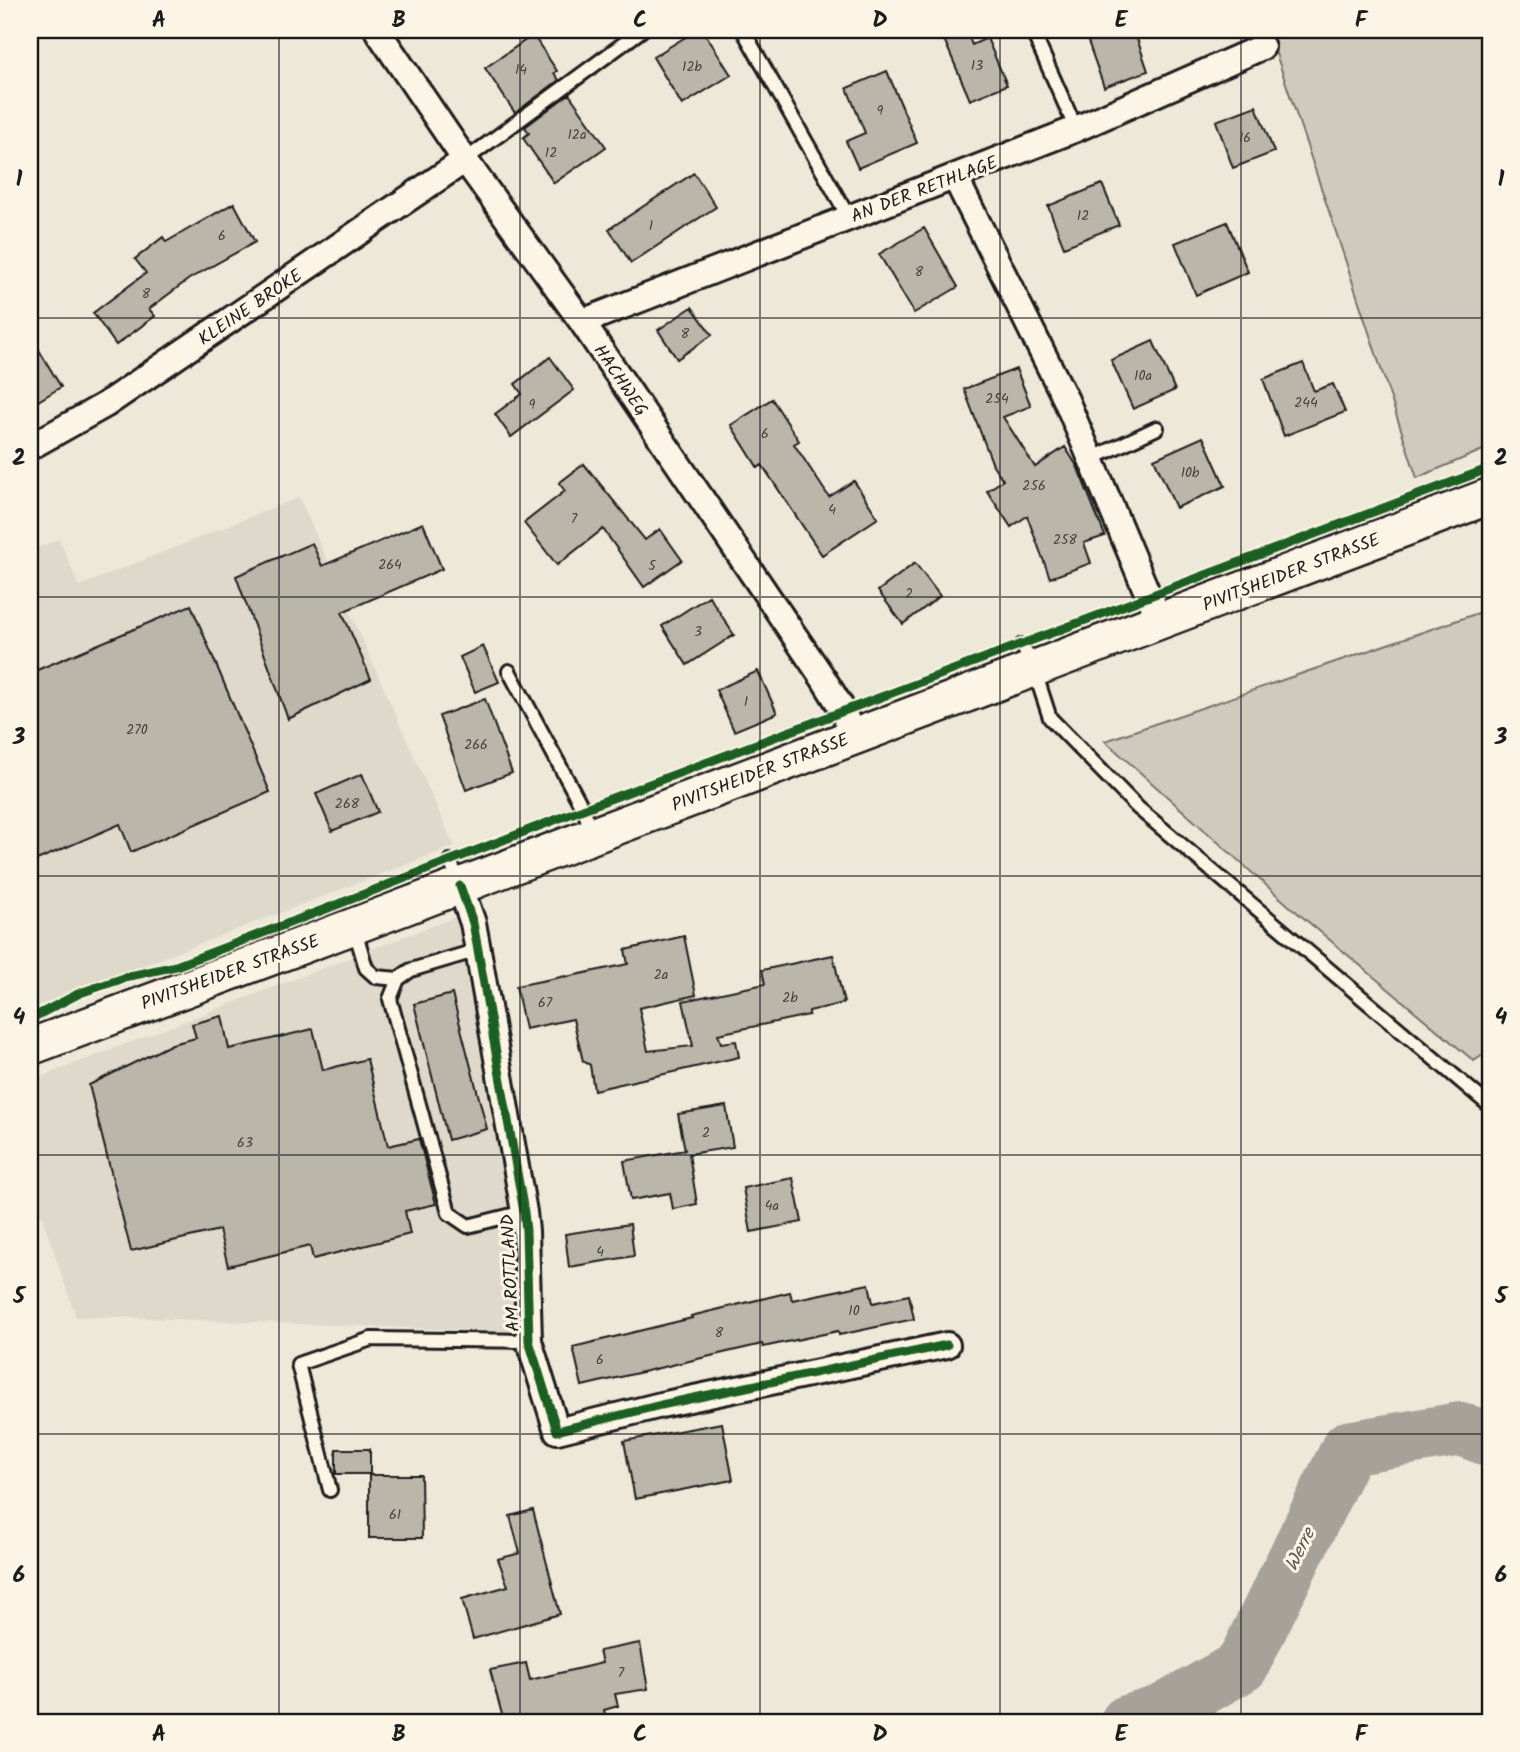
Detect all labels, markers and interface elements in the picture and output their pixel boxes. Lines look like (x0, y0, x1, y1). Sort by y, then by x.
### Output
text: A (152, 3, 166, 39)
text: B (392, 3, 406, 39)
text: C (633, 3, 647, 39)
text: D (872, 3, 888, 39)
text: E (1115, 3, 1129, 39)
text: F (1355, 3, 1369, 39)
house number: 13 (971, 55, 983, 77)
house number: 12b (682, 56, 703, 78)
house number: 14 (515, 59, 527, 81)
house number: 9 (877, 100, 884, 122)
house number: 12a (567, 124, 587, 146)
house number: 16 (1239, 127, 1251, 149)
house number: 12 (545, 142, 557, 164)
street label: AN DER RETHLAGE (847, 149, 1003, 232)
text: 1 (16, 162, 23, 198)
text: 1 (1498, 162, 1505, 198)
house number: 12 (1077, 205, 1089, 227)
house number: 1 (649, 215, 653, 237)
house number: 6 (218, 225, 226, 247)
house number: 8 (915, 261, 924, 283)
street label: KLEINE BROKE (193, 262, 309, 354)
house number: 8 (142, 283, 151, 305)
house number: 8 (681, 323, 690, 345)
street label: HACHWEG (585, 339, 655, 423)
house number: 10a (1134, 365, 1152, 387)
house number: 254 (985, 388, 1009, 410)
house number: 244 (1294, 392, 1318, 414)
house number: 9 (529, 394, 536, 416)
house number: 6 (761, 423, 769, 445)
text: 2 (12, 441, 26, 477)
text: 2 (1494, 441, 1508, 477)
house number: 10b (1181, 462, 1200, 484)
house number: 256 (1022, 475, 1046, 497)
house number: 4 (828, 499, 836, 521)
house number: 7 (571, 508, 578, 530)
street label: PIVITSHEIDER STRASSE (1199, 526, 1385, 621)
house number: 258 (1053, 529, 1078, 551)
house number: 264 (378, 554, 402, 576)
house number: 5 (648, 555, 657, 577)
house number: 2 (905, 583, 913, 605)
house number: 3 (694, 621, 702, 643)
house number: 1 (744, 691, 748, 713)
house number: 270 (126, 719, 148, 741)
text: 3 (12, 720, 26, 756)
text: 3 (1494, 720, 1508, 756)
street label: PIVITSHEIDER STRASSE (668, 726, 854, 821)
house number: 266 (464, 734, 488, 756)
house number: 268 (335, 793, 360, 815)
street label: PIVITSHEIDER STRASSE (137, 927, 324, 1019)
house number: 2a (654, 964, 668, 986)
house number: 2b (782, 987, 798, 1009)
house number: 67 (538, 992, 553, 1014)
text: 4 (13, 1000, 26, 1036)
text: 4 (1495, 1000, 1508, 1036)
house number: 2 (702, 1122, 710, 1144)
house number: 63 (237, 1132, 253, 1154)
house number: 4a (765, 1195, 779, 1217)
street label: AM ROTTLAND (494, 1213, 529, 1332)
house number: 4 (596, 1241, 604, 1263)
text: 5 (12, 1279, 27, 1315)
text: 5 (1494, 1279, 1509, 1315)
house number: 10 (848, 1300, 860, 1322)
house number: 8 (715, 1322, 724, 1344)
house number: 6 (596, 1349, 604, 1371)
house number: 61 (389, 1504, 401, 1526)
water label: Werre (1278, 1521, 1325, 1576)
text: 6 (13, 1558, 25, 1594)
text: 6 (1495, 1558, 1507, 1594)
house number: 7 (618, 1662, 625, 1684)
text: A (152, 1717, 166, 1752)
text: B (392, 1717, 406, 1752)
text: C (633, 1717, 647, 1752)
text: D (872, 1717, 888, 1752)
text: E (1115, 1717, 1129, 1752)
text: F (1355, 1717, 1369, 1752)

